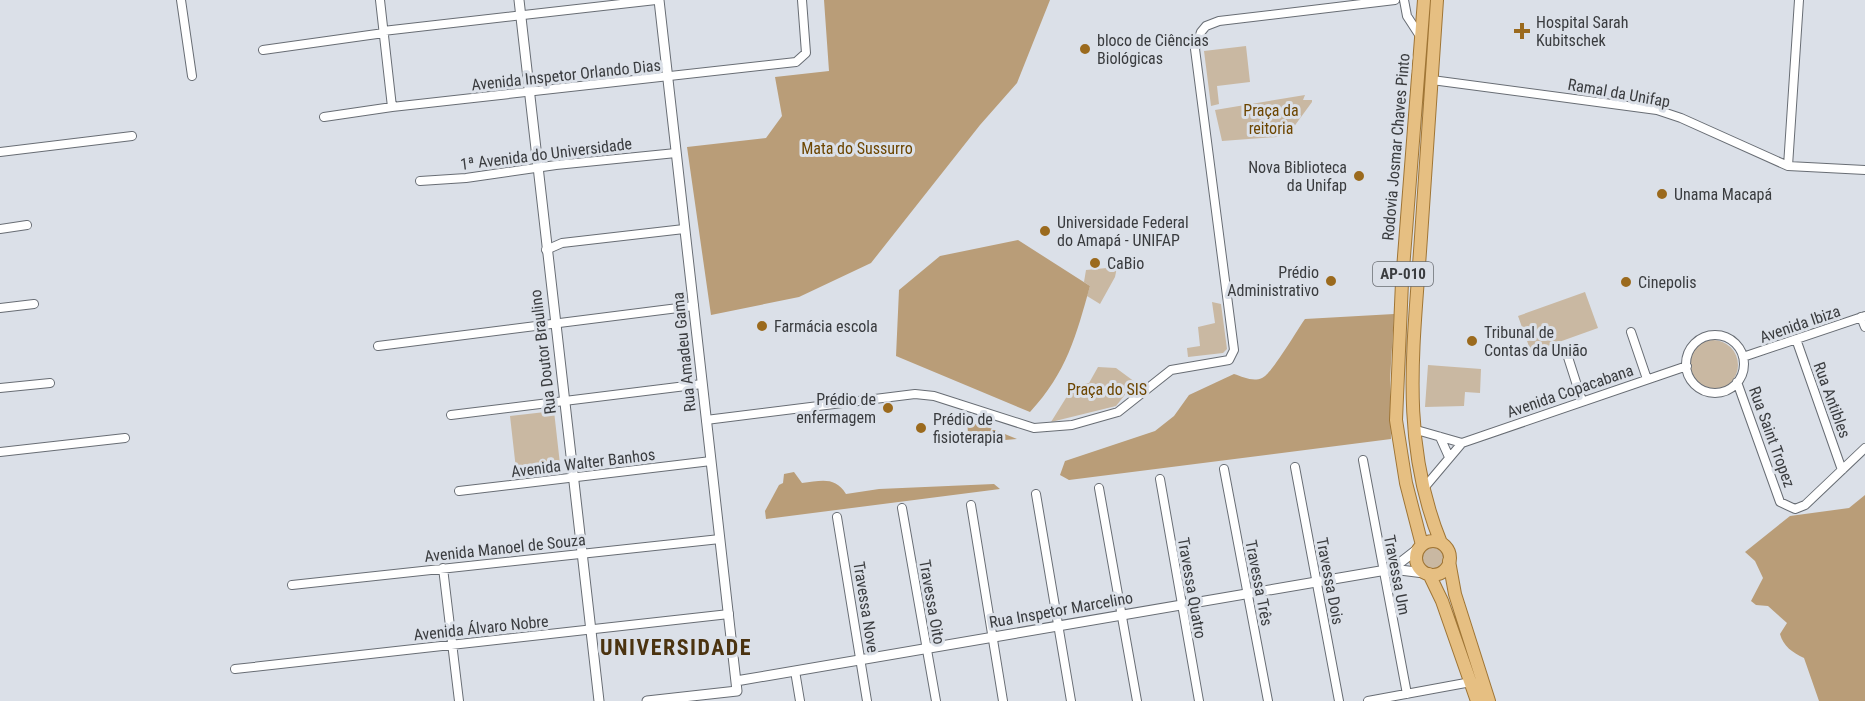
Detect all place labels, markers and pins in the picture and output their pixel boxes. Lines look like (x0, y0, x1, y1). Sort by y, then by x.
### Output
place label: Hospital Sarah Kubitschek (1536, 13, 1628, 50)
marker: Hospital Sarah Kubitschek (1513, 22, 1531, 40)
place label: bloco de Ciências Biológicas (1097, 31, 1209, 68)
marker: bloco de Ciências Biológicas (1078, 42, 1092, 56)
place label: Nova Biblioteca da Unifap (1248, 158, 1347, 195)
marker: Nova Biblioteca da Unifap (1352, 169, 1366, 183)
place label: Unama Macapá (1674, 185, 1772, 204)
marker: Unama Macapá (1655, 187, 1669, 201)
place label: Universidade Federal do Amapá - UNIFAP (1057, 213, 1189, 250)
marker: Universidade Federal do Amapá - UNIFAP (1038, 224, 1052, 238)
place label: CaBio (1107, 254, 1144, 273)
marker: CaBio (1088, 256, 1102, 270)
place label: Prédio Administrativo (1227, 263, 1319, 300)
place label: Cinepolis (1638, 273, 1697, 292)
marker: Prédio Administrativo (1324, 274, 1338, 288)
marker: Cinepolis (1619, 275, 1633, 289)
place label: Farmácia escola (774, 317, 878, 336)
marker: Farmácia escola (755, 319, 769, 333)
place label: Tribunal de Contas da União (1484, 323, 1588, 360)
marker: Tribunal de Contas da União (1465, 334, 1479, 348)
place label: Prédio de enfermagem (796, 390, 876, 427)
marker: Prédio de enfermagem (881, 401, 895, 415)
place label: Prédio de fisioterapia (933, 410, 1004, 447)
marker: Prédio de fisioterapia (914, 421, 928, 435)

